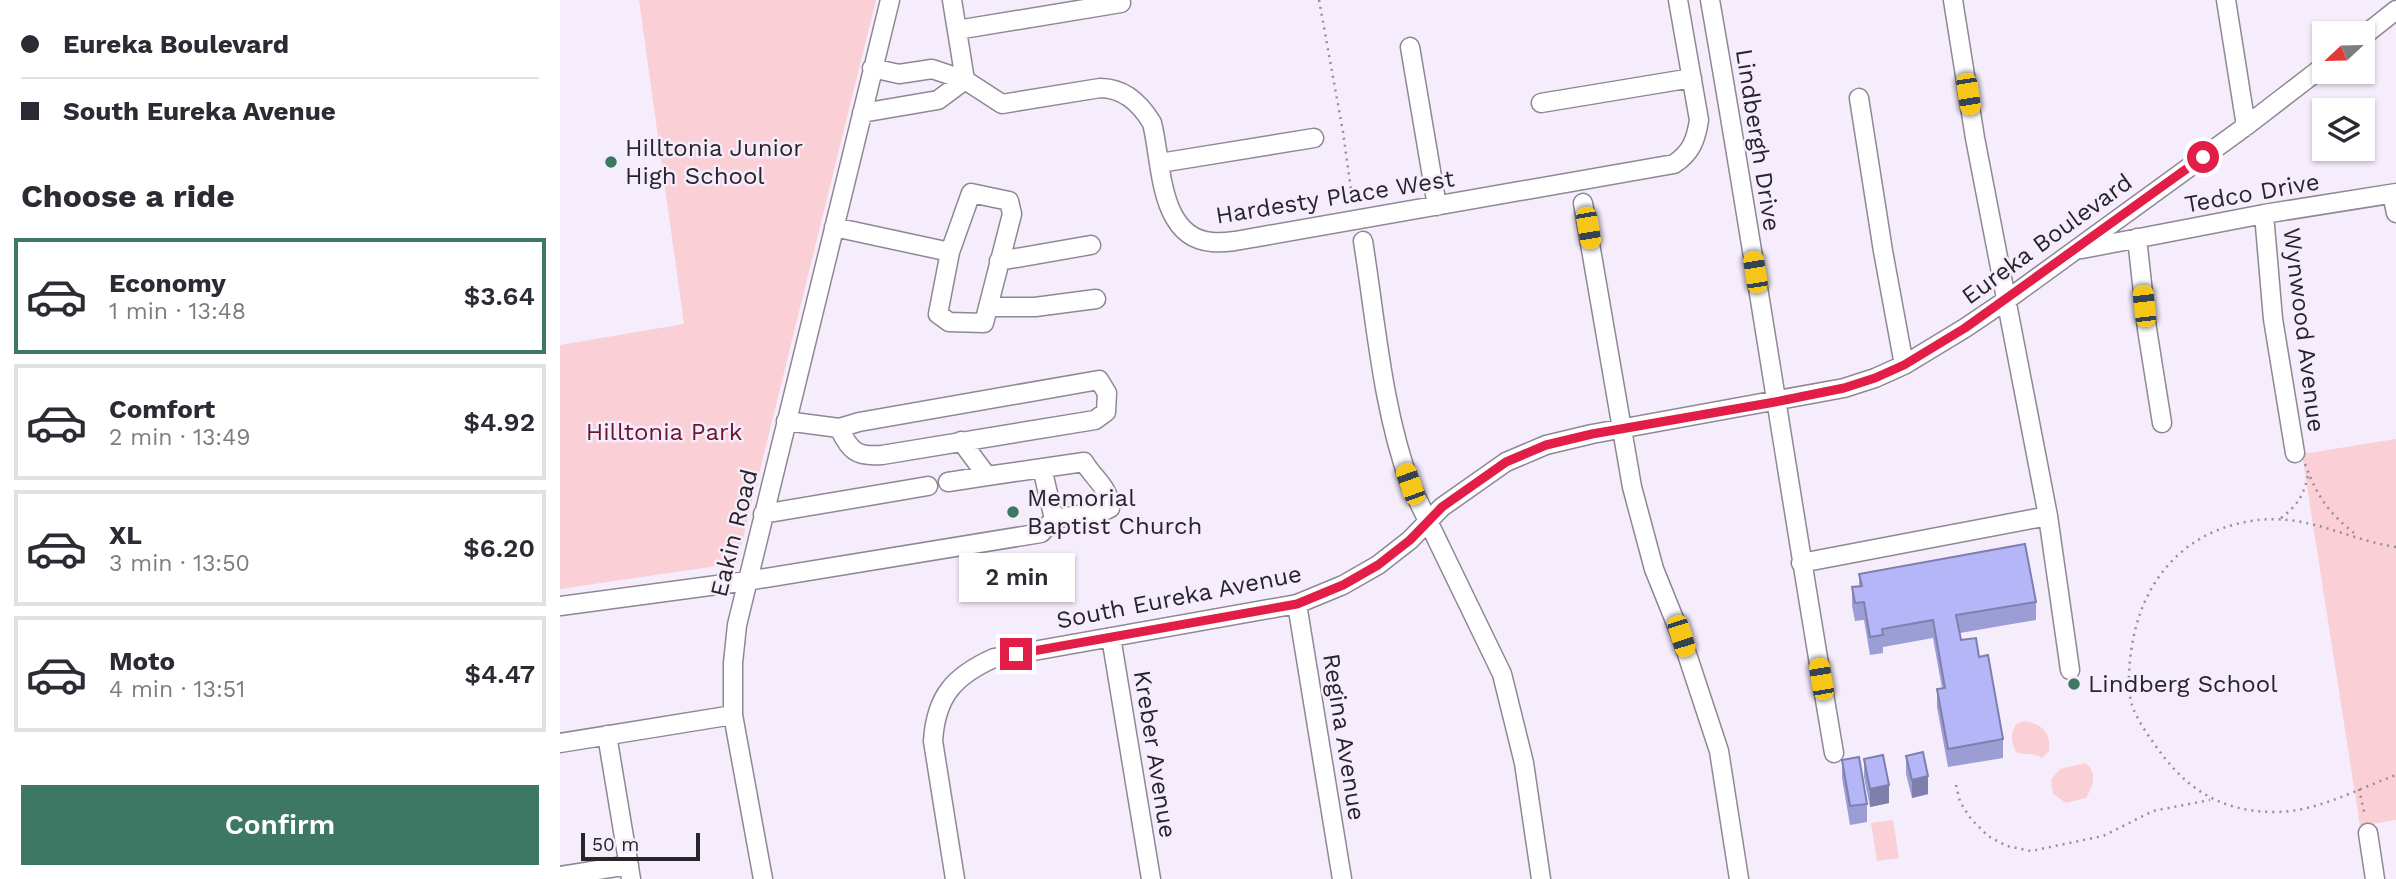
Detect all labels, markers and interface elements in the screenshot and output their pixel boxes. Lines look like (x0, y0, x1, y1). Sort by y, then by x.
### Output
north arrow (2312, 21, 2375, 84)
map controls (2312, 21, 2375, 161)
text: Eureka Boulevard (63, 29, 289, 59)
street label: Lindbergh Drive (1730, 47, 1786, 233)
car (1955, 72, 1982, 116)
text: South Eureka Avenue (63, 96, 336, 126)
button: layers (2312, 98, 2375, 161)
place label: Hilltonia Junior High School (625, 134, 803, 190)
route start (2187, 141, 2219, 173)
marker: Hilltonia Junior High School (603, 154, 619, 170)
street label: Hardesty Place West (1214, 164, 1456, 230)
street label: Tedco Drive (2182, 167, 2322, 219)
street label: Eureka Boulevard (1956, 168, 2138, 310)
text: Choose a ride (21, 177, 235, 215)
car (1575, 205, 1602, 251)
street label: Wynwood Avenue (2278, 226, 2330, 434)
car (1742, 250, 1769, 294)
icon: car (25, 265, 88, 328)
text: Economy (109, 268, 226, 298)
text: $3.64 (464, 281, 535, 311)
car (2132, 284, 2157, 328)
text: 1 min · 13:48 (109, 298, 246, 325)
icon: car (25, 391, 88, 454)
text: Comfort (109, 394, 215, 424)
text: $4.92 (464, 407, 535, 437)
park label: Hilltonia Park (586, 418, 743, 446)
text: 2 min · 13:49 (109, 424, 250, 451)
car (1393, 461, 1428, 507)
street label: Eakin Road (705, 466, 763, 600)
place label: Memorial Baptist Church (1027, 484, 1202, 540)
marker: Memorial Baptist Church (1005, 504, 1021, 520)
icon: car (25, 517, 88, 580)
text: XL (109, 520, 142, 550)
text: $6.20 (463, 533, 535, 563)
text: 3 min · 13:50 (109, 550, 250, 577)
callout: 2 min (958, 552, 1074, 602)
street label: South Eureka Avenue (1054, 559, 1304, 635)
text: 2 min (985, 564, 1049, 591)
car (1665, 613, 1698, 659)
route end (1000, 638, 1032, 670)
icon: car (25, 643, 88, 706)
text: Moto (109, 646, 175, 676)
street label: Regina Avenue (1317, 652, 1371, 822)
car (1808, 656, 1835, 702)
text: $4.47 (465, 659, 535, 689)
street label: Kreber Avenue (1128, 668, 1182, 840)
place label: Lindberg School (2088, 670, 2278, 698)
text: 4 min · 13:51 (109, 676, 245, 703)
marker: Lindberg School (2066, 676, 2082, 692)
button: Confirm (21, 785, 539, 865)
scale bar (581, 830, 700, 862)
text: 50 m (592, 833, 639, 856)

